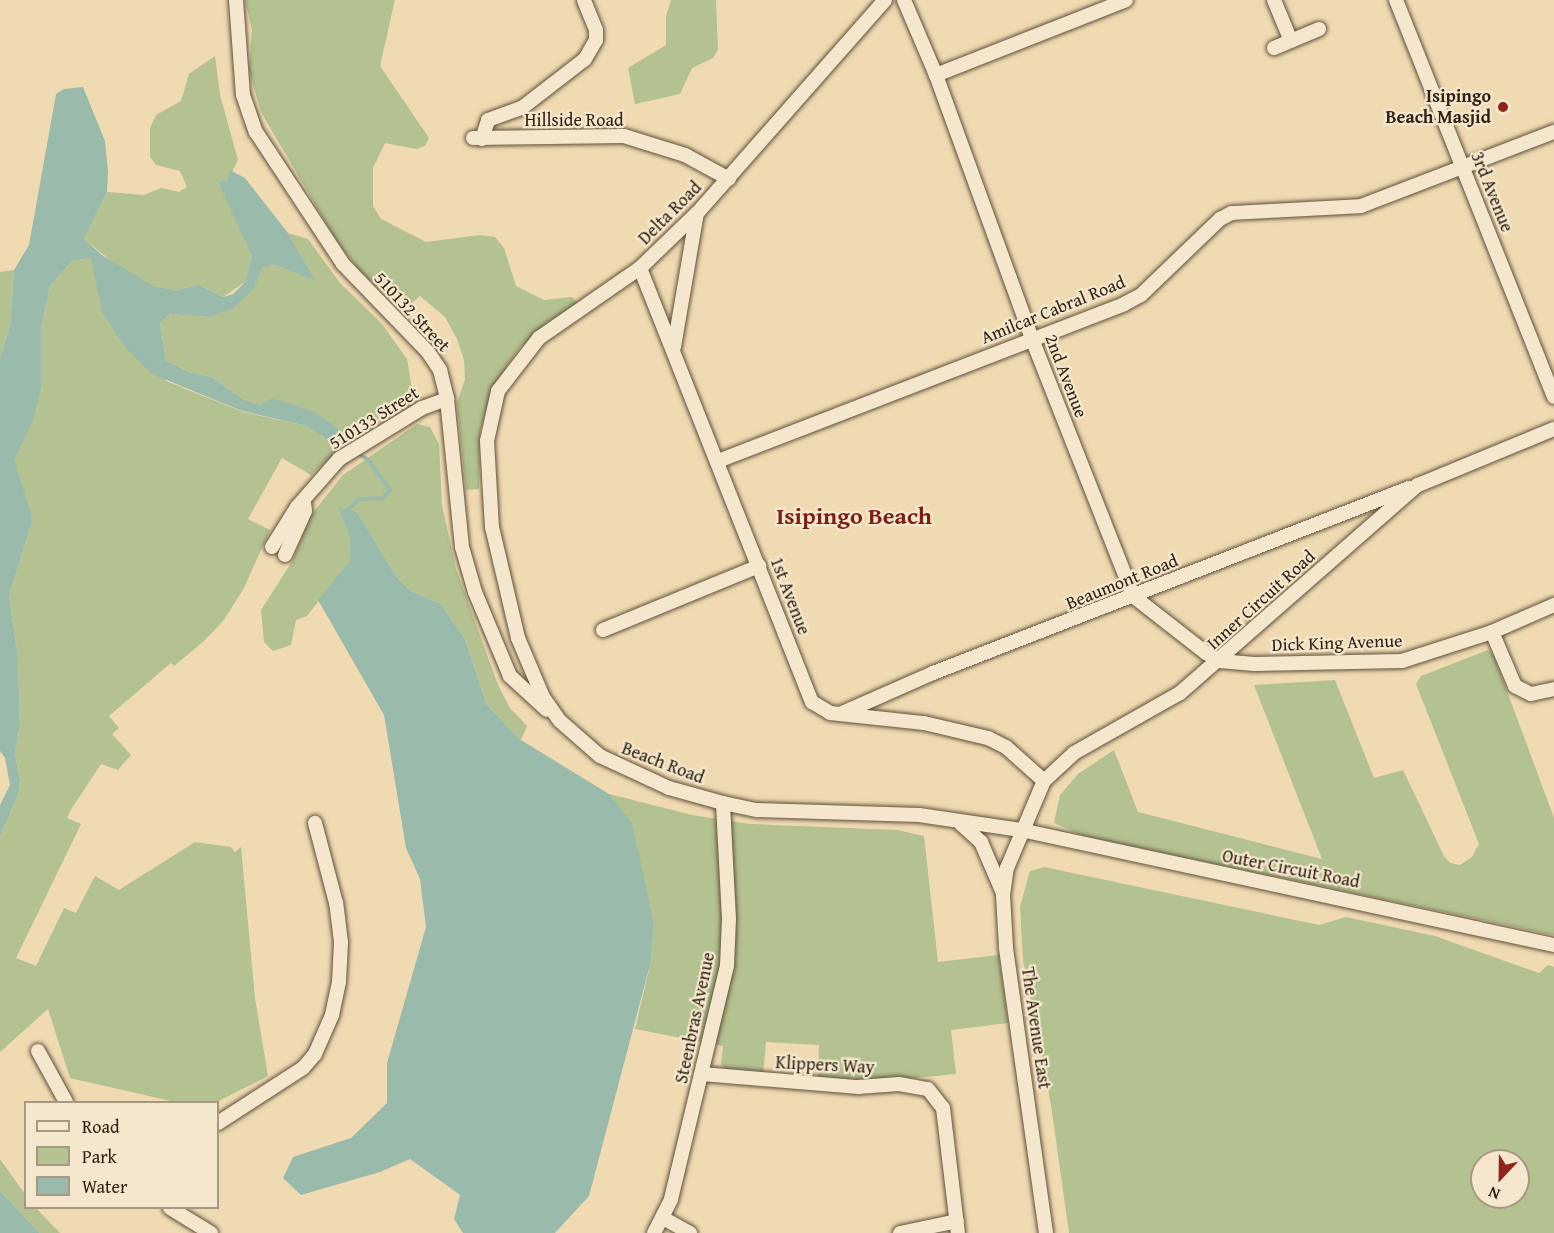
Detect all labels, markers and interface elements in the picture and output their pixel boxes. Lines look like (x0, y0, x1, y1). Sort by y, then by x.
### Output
place label: Isipingo Beach Masjid (1385, 86, 1491, 128)
marker: Isipingo Beach Masjid (1496, 100, 1510, 114)
street label: Hillside Road (525, 109, 623, 131)
street label: 3rd Avenue (1466, 149, 1518, 235)
street label: Delta Road (634, 177, 706, 249)
street label: 510132 Street (369, 268, 455, 356)
street label: Amilcar Cabral Road (978, 271, 1128, 349)
street label: 2nd Avenue (1040, 331, 1092, 421)
street label: 510133 Street (325, 382, 423, 454)
district label: Isipingo Beach (776, 502, 932, 530)
street label: Inner Circuit Road (1202, 546, 1320, 654)
street label: Beaumont Road (1063, 550, 1181, 614)
street label: 1st Avenue (765, 554, 815, 638)
street label: Dick King Avenue (1271, 630, 1403, 656)
street label: Beach Road (619, 737, 707, 789)
street label: Outer Circuit Road (1220, 845, 1362, 893)
street label: Steenbras Avenue (671, 950, 719, 1086)
street label: The Avenue East (1017, 966, 1055, 1090)
street label: Klippers Way (775, 1052, 875, 1078)
legend (24, 1101, 219, 1209)
text: Road (82, 1113, 120, 1140)
text: Park (82, 1143, 117, 1170)
north arrow (1470, 1149, 1530, 1209)
text: Water (82, 1173, 127, 1200)
text: N (1485, 1181, 1503, 1207)

